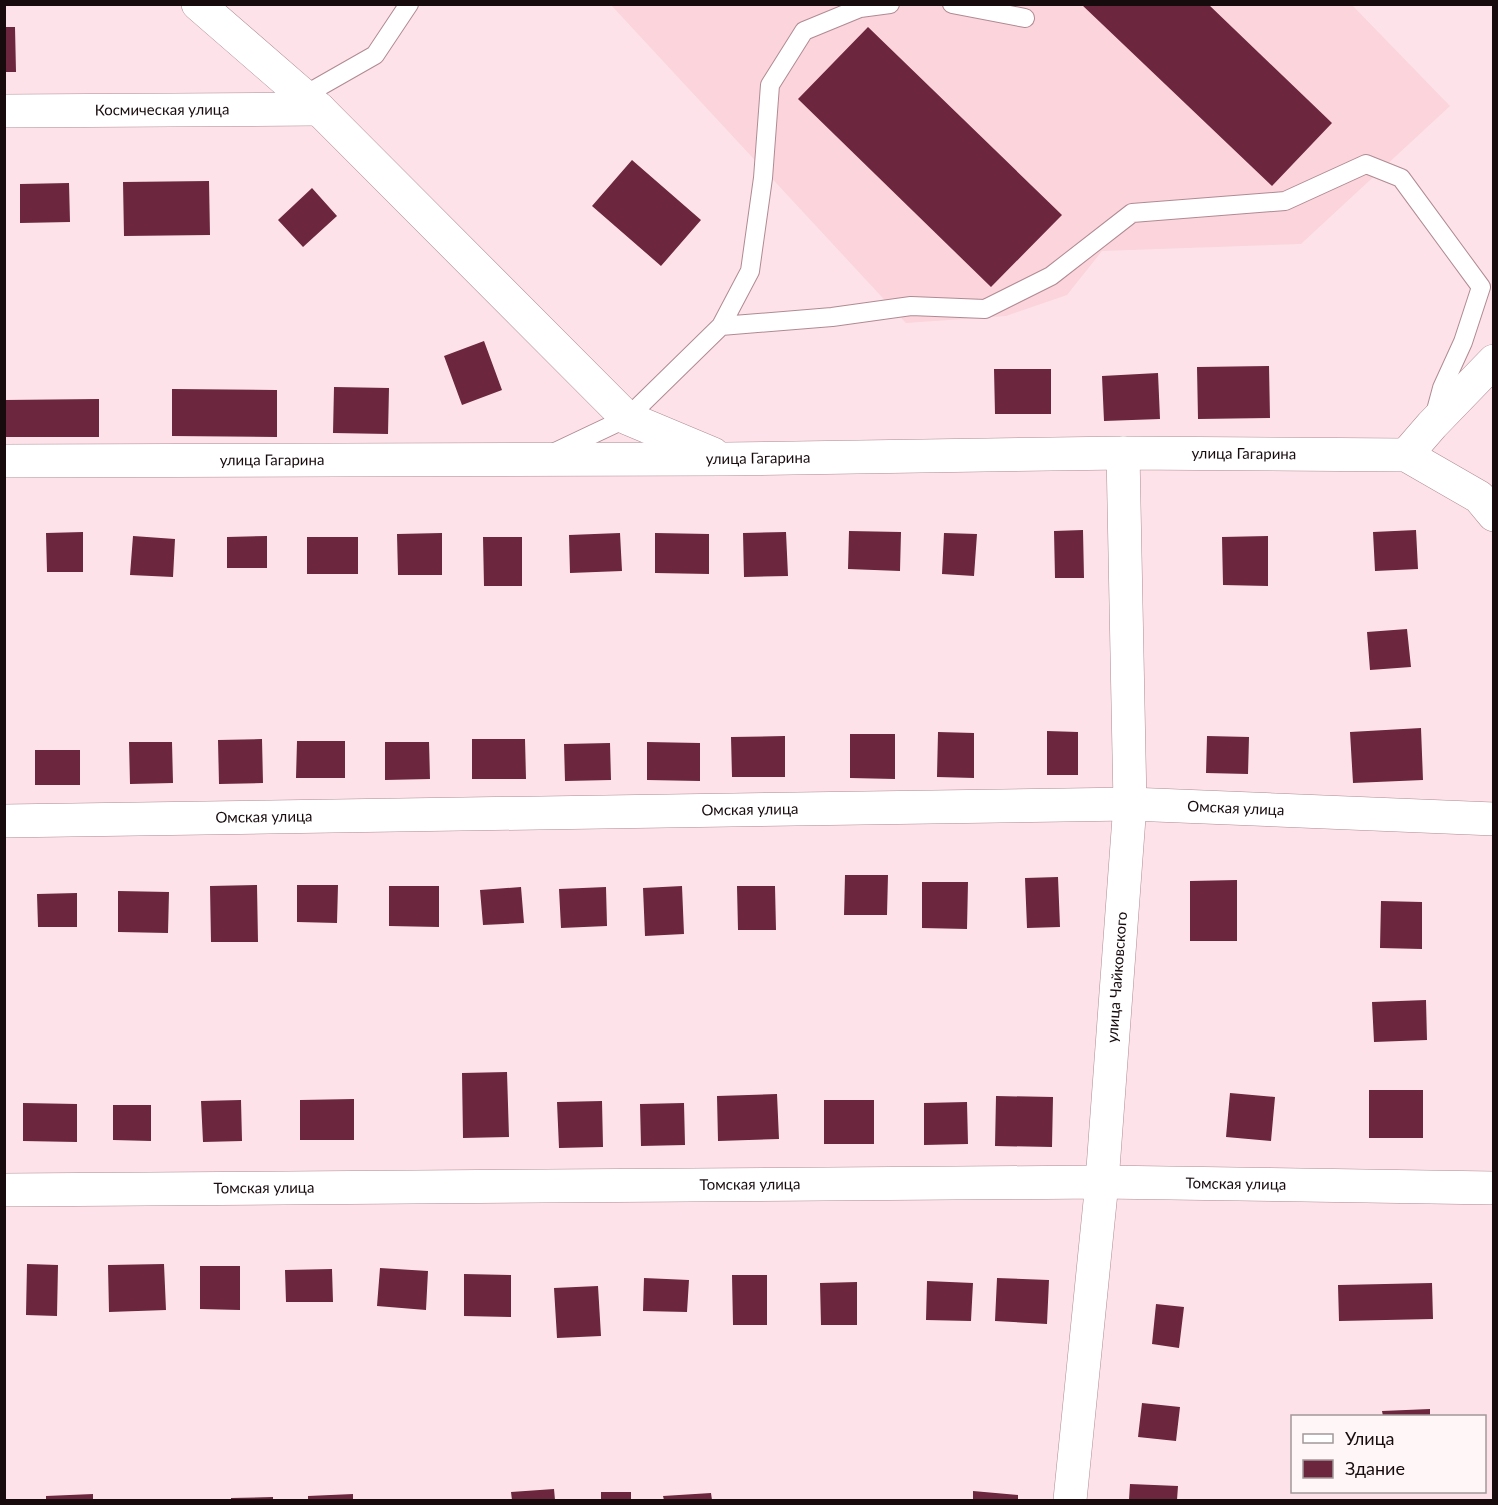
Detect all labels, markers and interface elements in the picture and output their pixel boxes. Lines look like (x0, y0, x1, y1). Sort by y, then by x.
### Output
street label: Космическая улица (95, 100, 229, 118)
street label: улица Гагарина (1192, 443, 1296, 462)
street label: улица Гагарина (706, 448, 810, 467)
street label: улица Гагарина (220, 450, 324, 468)
street label: Омская улица (1187, 796, 1285, 818)
street label: Омская улица (701, 799, 799, 818)
street label: Омская улица (215, 806, 313, 826)
street label: улица Чайковского (1102, 911, 1130, 1043)
street label: Томская улица (1185, 1173, 1287, 1193)
street label: Томская улица (700, 1174, 800, 1193)
street label: Томская улица (214, 1178, 314, 1196)
legend (1291, 1415, 1486, 1493)
text: Улица (1345, 1427, 1395, 1449)
text: Здание (1345, 1457, 1405, 1479)

